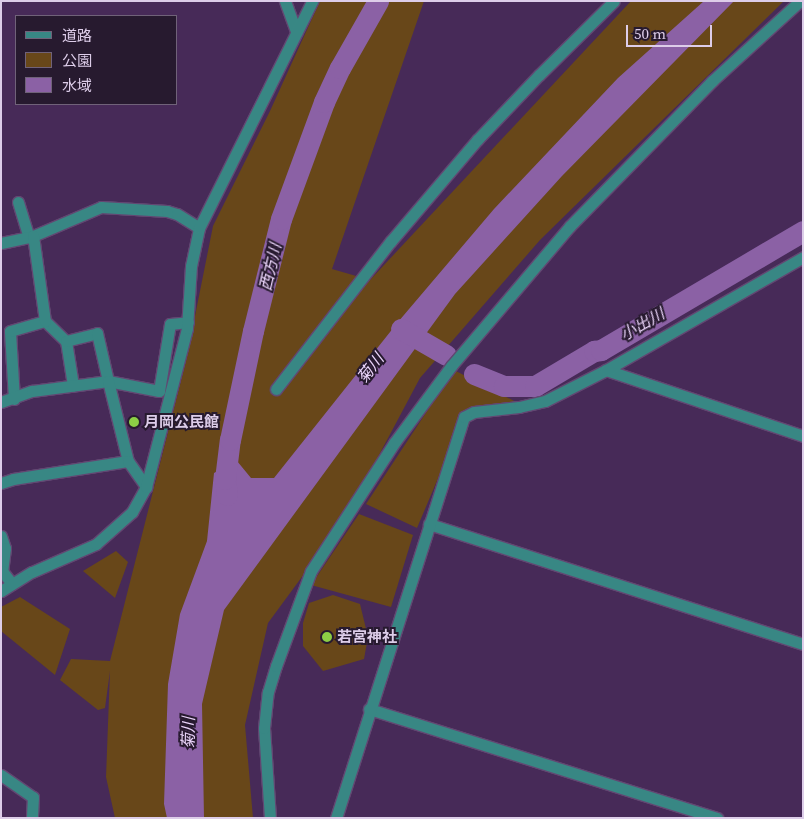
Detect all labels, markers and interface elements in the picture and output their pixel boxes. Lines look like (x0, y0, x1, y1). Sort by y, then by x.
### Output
legend (15, 15, 178, 105)
scale bar (629, 15, 715, 47)
text: 50 m (634, 23, 666, 44)
text: 道路 (62, 25, 92, 46)
text: 公園 (62, 50, 92, 71)
text: 水域 (62, 75, 92, 96)
water label: 西方川 (255, 241, 285, 293)
water label: 小出川 (616, 304, 668, 344)
water label: 菊川 (353, 349, 387, 387)
place label: 月岡公民館 (144, 413, 219, 431)
marker: 月岡公民館 (128, 416, 140, 428)
place label: 若宮神社 (337, 628, 397, 646)
marker: 若宮神社 (321, 631, 333, 643)
water label: 菊川 (178, 717, 198, 749)

